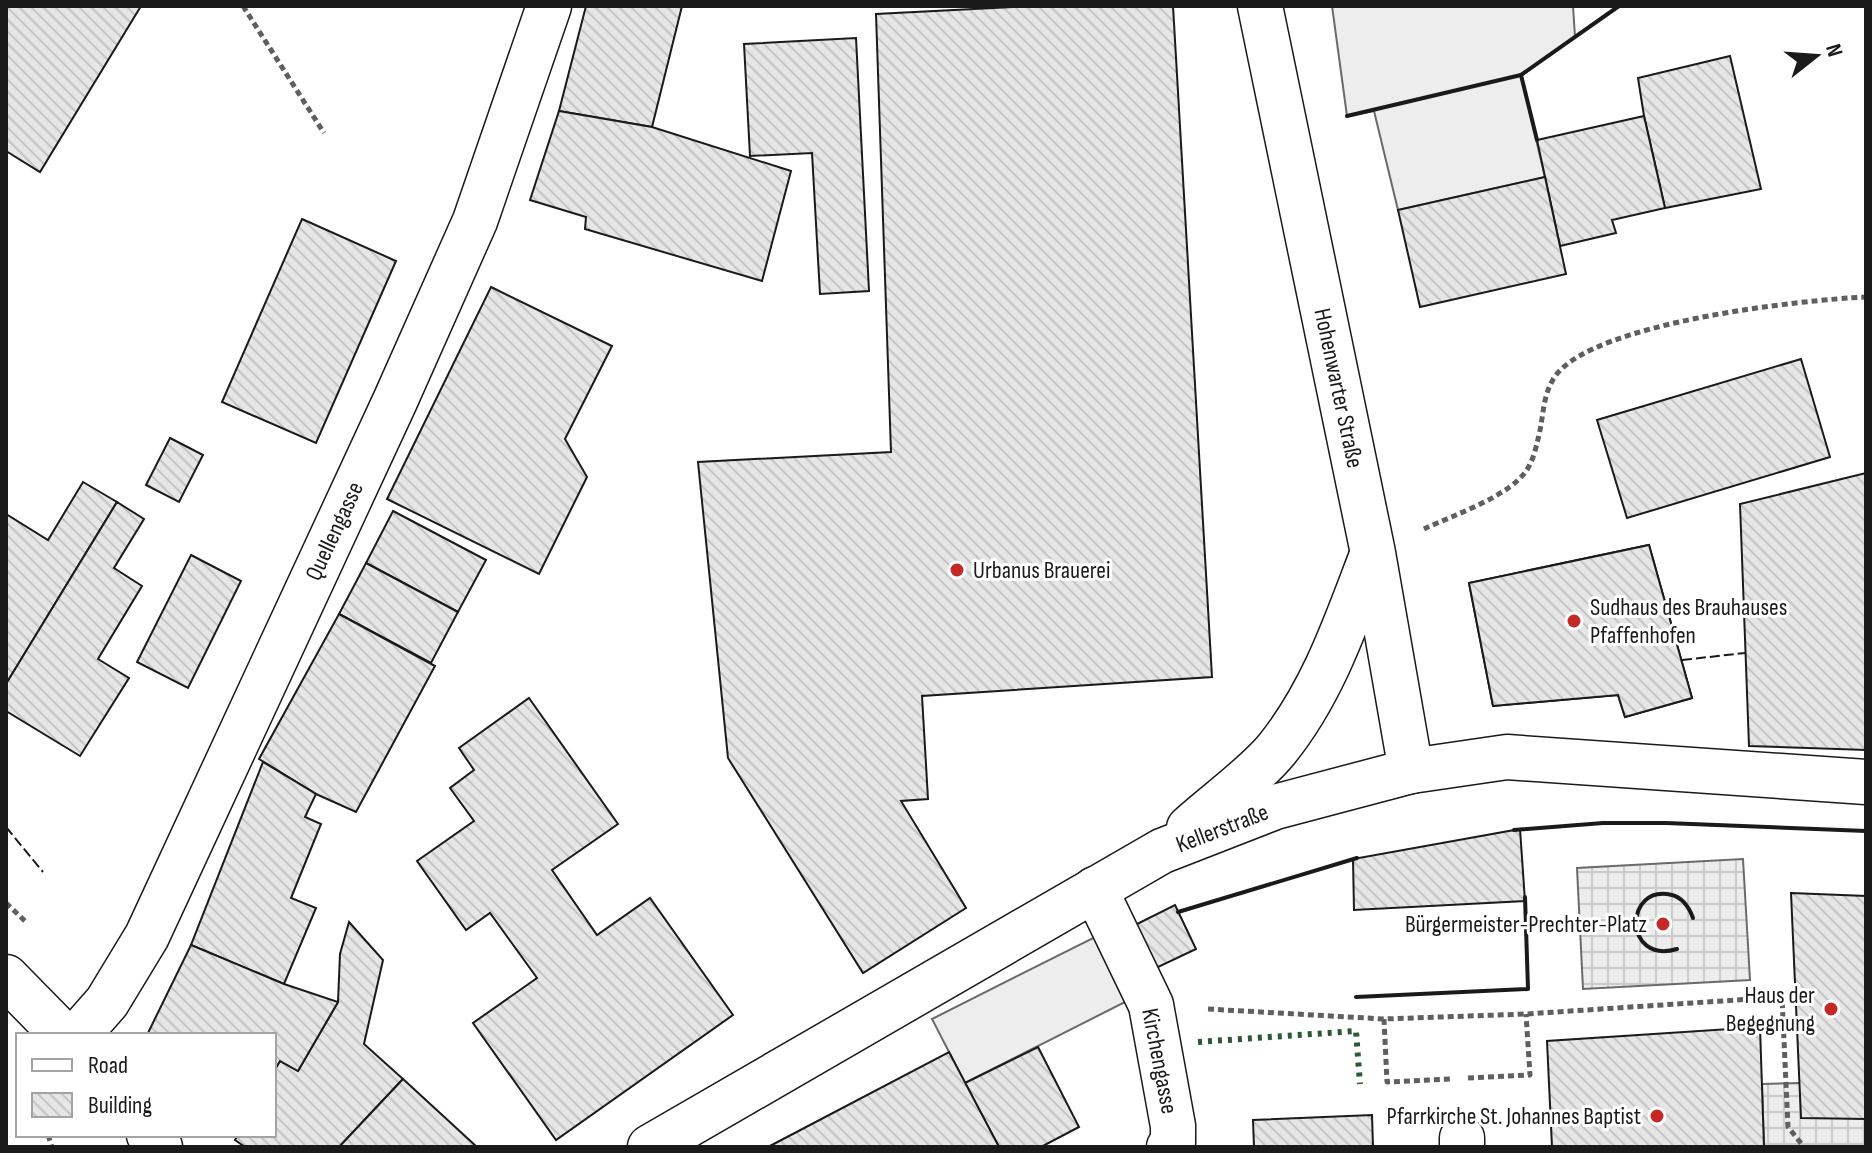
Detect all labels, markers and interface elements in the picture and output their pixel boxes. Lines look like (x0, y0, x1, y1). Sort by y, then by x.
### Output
north arrow (1776, 16, 1856, 96)
text: N (1819, 41, 1848, 60)
street label: Hohenwarter Straße (1307, 306, 1370, 471)
street label: Quellengasse (299, 477, 370, 585)
place label: Urbanus Brauerei (973, 556, 1110, 585)
marker: Urbanus Brauerei (948, 561, 966, 579)
place label: Sudhaus des Brauhauses Pfaffenhofen (1590, 593, 1787, 650)
marker: Sudhaus des Brauhauses Pfaffenhofen (1565, 612, 1583, 630)
street label: Kellerstraße (1172, 798, 1272, 859)
place label: Bürgermeister-Prechter-Platz (1405, 910, 1647, 939)
marker: Bürgermeister-Prechter-Platz (1654, 915, 1672, 933)
place label: Haus der Begegnung (1726, 981, 1815, 1038)
marker: Haus der Begegnung (1822, 1000, 1840, 1018)
street label: Kirchengasse (1135, 1006, 1184, 1116)
legend (16, 1033, 276, 1137)
text: Road (88, 1051, 128, 1080)
text: Building (88, 1091, 152, 1120)
place label: Pfarrkirche St. Johannes Baptist (1387, 1102, 1641, 1131)
marker: Pfarrkirche St. Johannes Baptist (1648, 1107, 1666, 1125)

